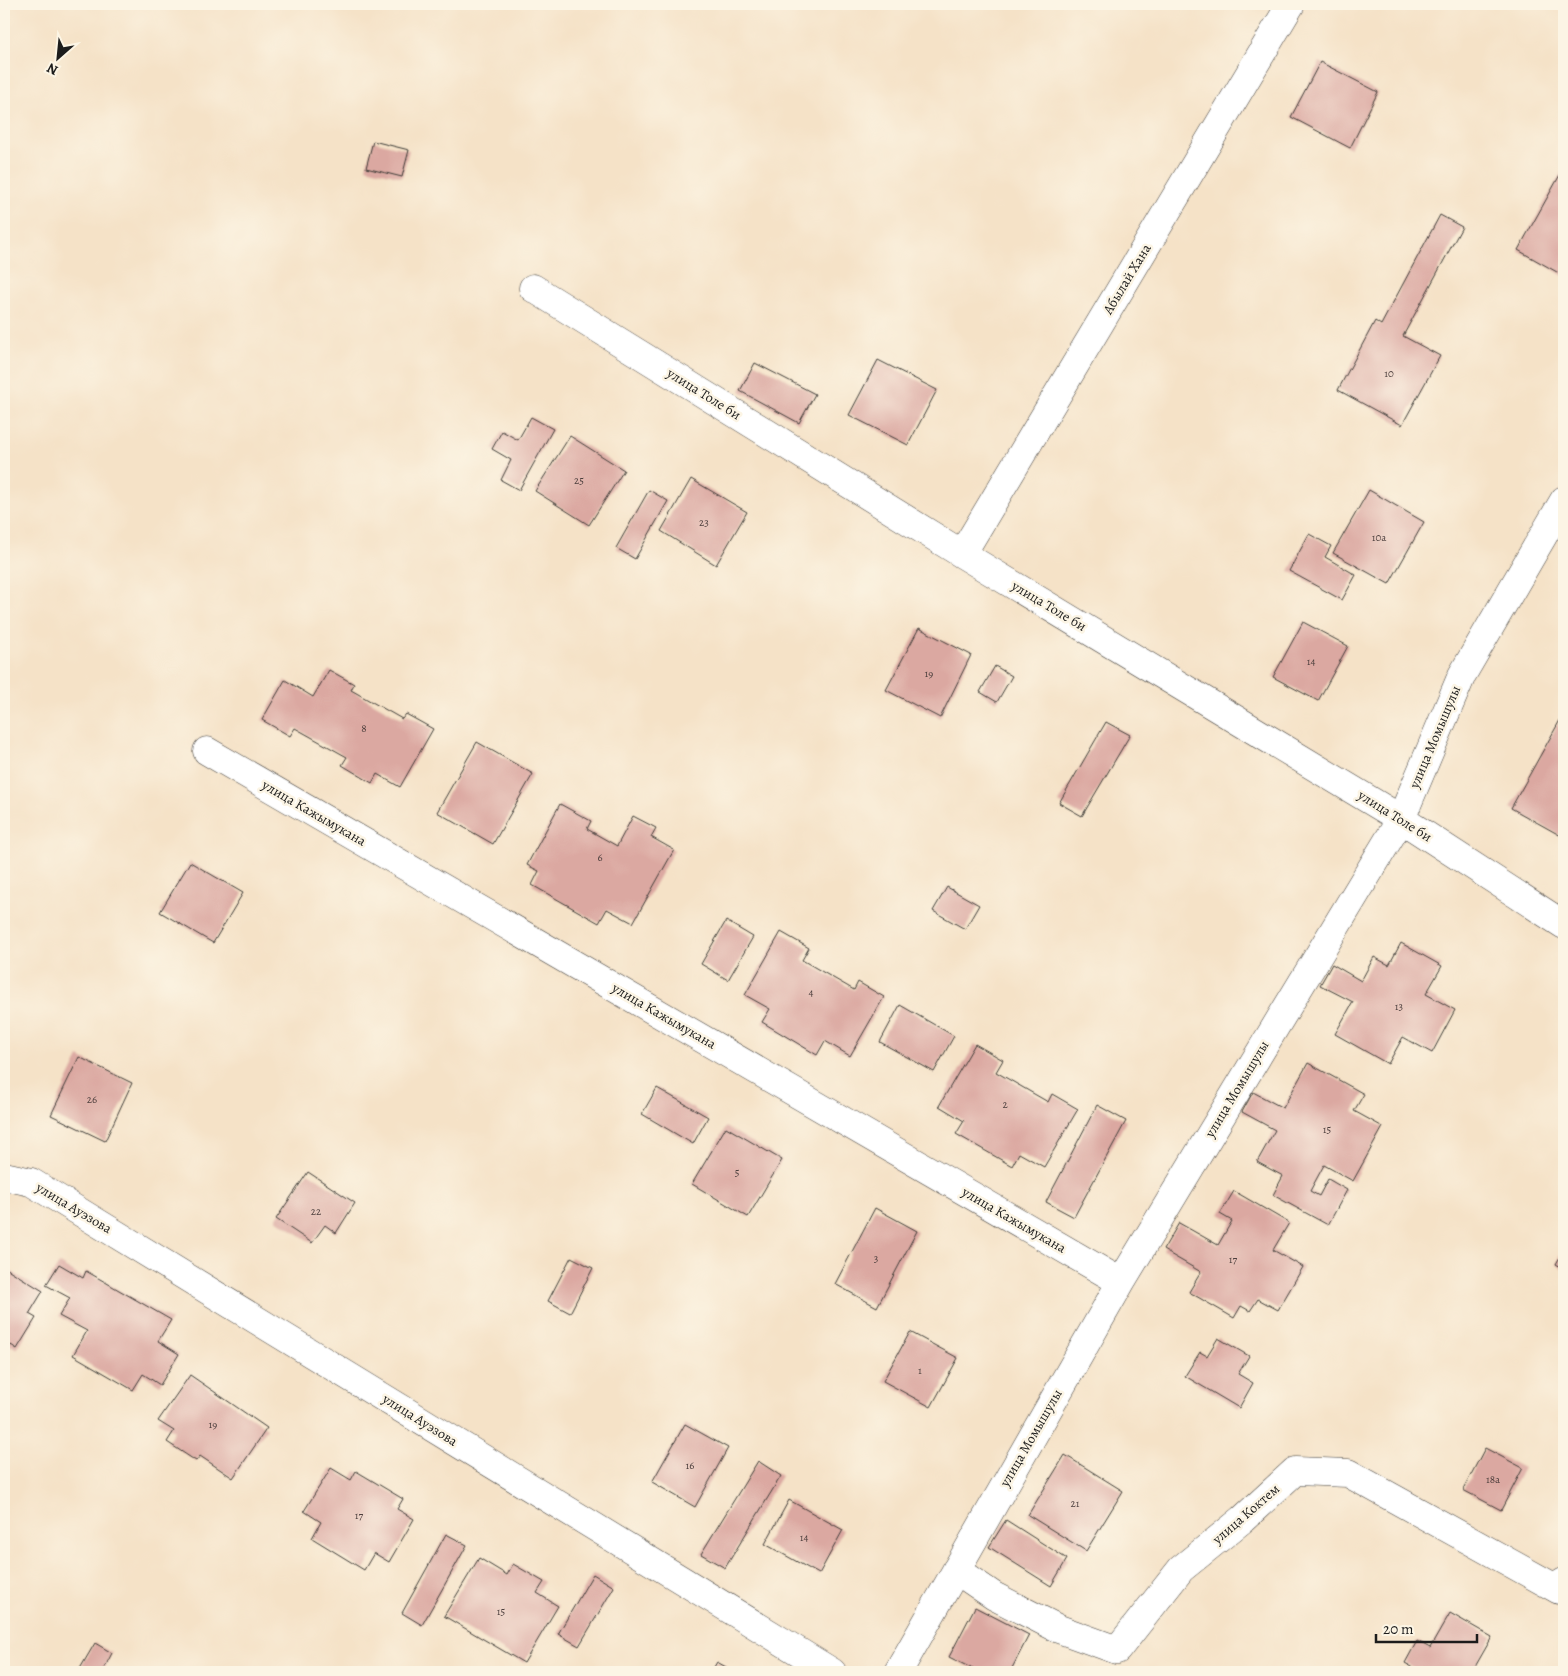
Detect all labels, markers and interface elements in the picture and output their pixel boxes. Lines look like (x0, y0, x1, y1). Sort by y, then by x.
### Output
north arrow (32, 32, 82, 82)
text: N (43, 58, 61, 80)
street label: Абылай Хана (1098, 240, 1156, 319)
street label: улица Толе би (662, 363, 745, 424)
house number: 10 (1384, 366, 1394, 381)
house number: 25 (574, 473, 584, 488)
house number: 23 (699, 515, 709, 530)
house number: 10а (1372, 530, 1387, 545)
street label: улица Толе би (1007, 576, 1090, 636)
house number: 14 (1307, 654, 1315, 669)
house number: 19 (925, 666, 933, 681)
street label: улица Момышулы (1404, 683, 1465, 792)
house number: 8 (361, 721, 367, 736)
street label: улица Кажымукана (258, 775, 370, 851)
street label: улица Толе би (1353, 785, 1436, 846)
house number: 6 (597, 850, 603, 865)
street label: улица Кажымукана (608, 978, 720, 1054)
house number: 4 (809, 985, 814, 1000)
house number: 13 (1395, 999, 1403, 1014)
street label: улица Момышулы (1200, 1037, 1273, 1142)
house number: 26 (87, 1092, 97, 1107)
house number: 2 (1002, 1097, 1008, 1112)
house number: 15 (1323, 1122, 1332, 1137)
house number: 5 (735, 1165, 740, 1180)
street label: улица Ауэзова (32, 1177, 116, 1238)
street label: улица Кажымукана (958, 1182, 1070, 1258)
house number: 22 (311, 1204, 321, 1219)
house number: 3 (874, 1251, 878, 1266)
house number: 17 (1229, 1252, 1238, 1267)
house number: 1 (918, 1363, 922, 1378)
street label: улица Момышулы (995, 1386, 1067, 1491)
street label: улица Ауэзова (378, 1389, 462, 1451)
house number: 19 (209, 1417, 217, 1432)
house number: 16 (686, 1458, 694, 1473)
house number: 18а (1486, 1472, 1501, 1487)
street label: улица Коктем (1208, 1479, 1284, 1549)
house number: 21 (1071, 1496, 1080, 1511)
house number: 17 (355, 1508, 364, 1523)
house number: 14 (800, 1530, 808, 1545)
house number: 15 (497, 1604, 506, 1619)
scale bar (1376, 1611, 1477, 1643)
text: 20 m (1383, 1619, 1414, 1639)

